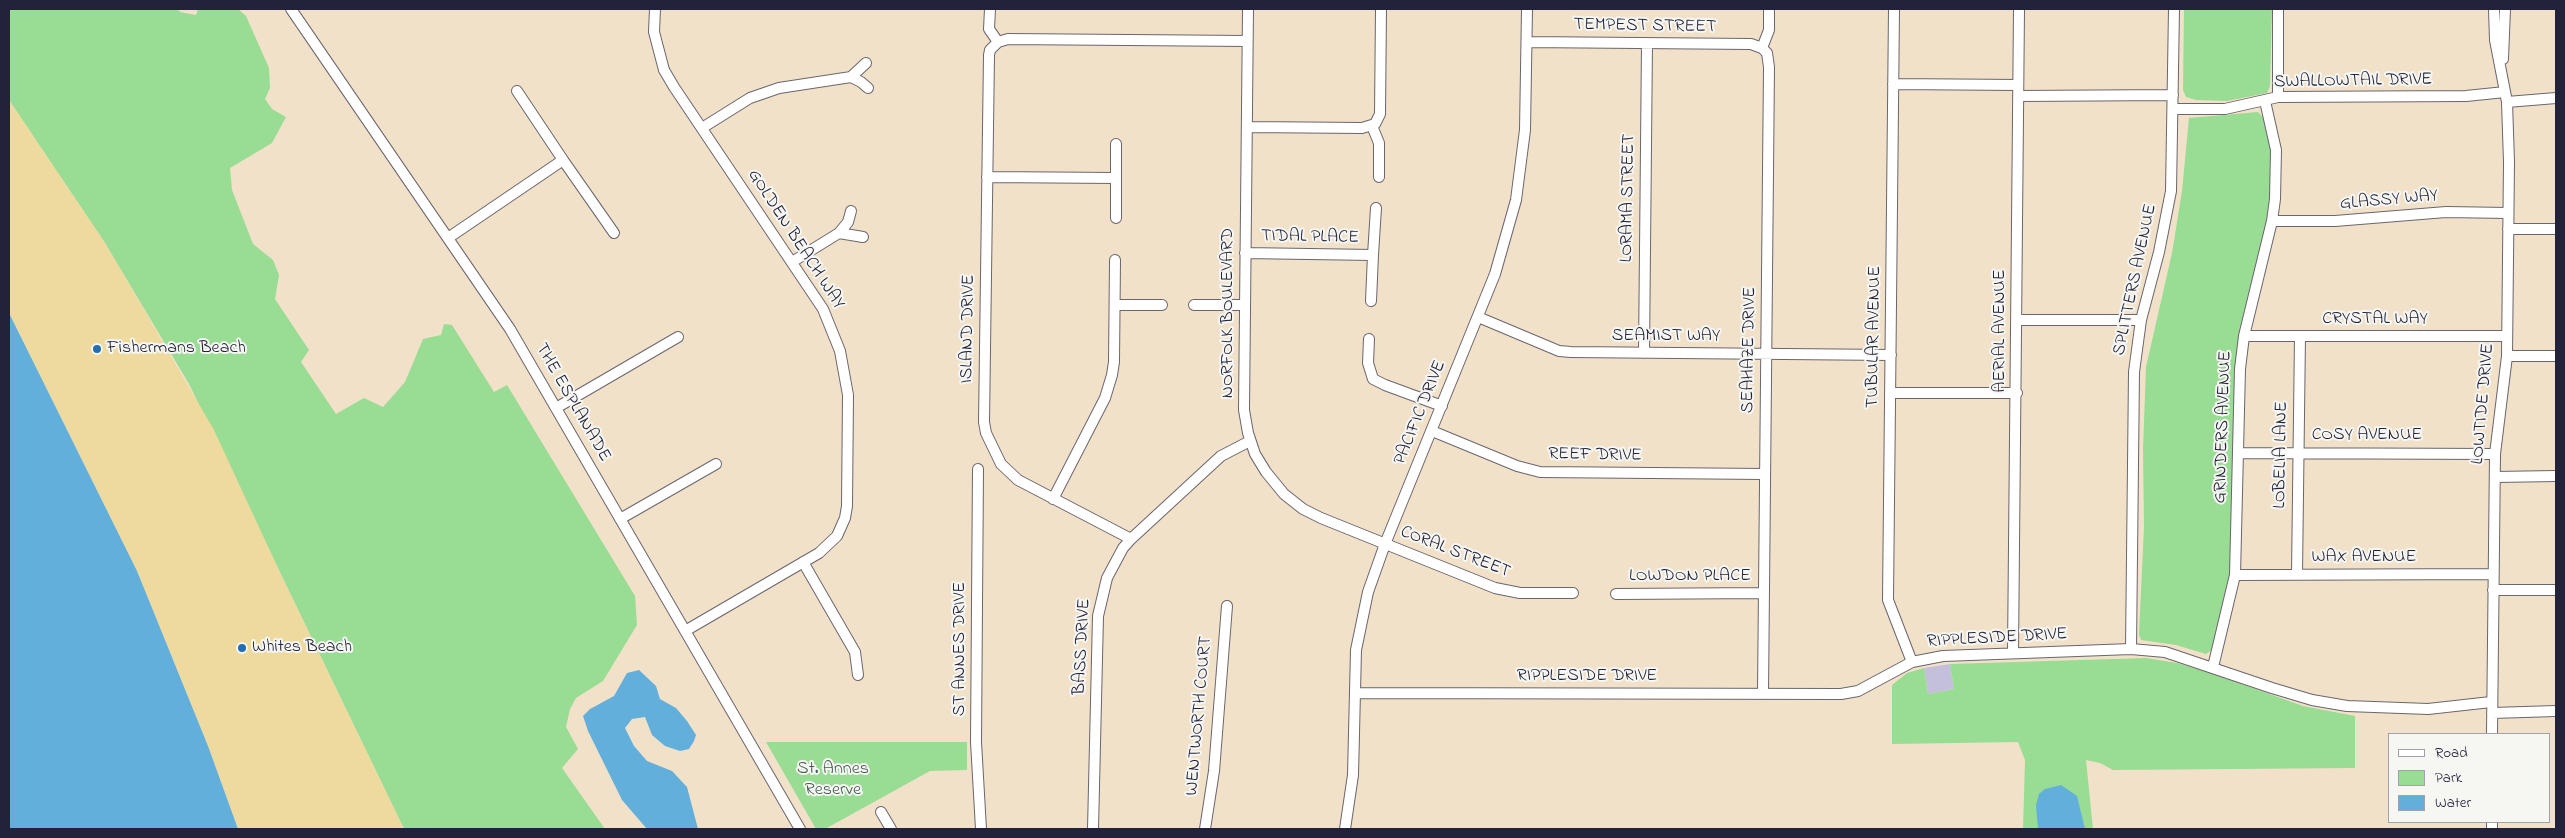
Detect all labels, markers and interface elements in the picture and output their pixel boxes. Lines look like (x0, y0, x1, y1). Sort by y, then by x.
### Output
street label: TEMPEST STREET (1573, 15, 1717, 39)
street label: SWALLOWTAIL DRIVE (2274, 70, 2432, 94)
street label: LORAMA STREET (1617, 133, 1641, 263)
street label: GOLDEN BEACH WAY (742, 166, 848, 314)
street label: GLASSY WAY (2339, 186, 2439, 216)
street label: SPLITTERS AVENUE (2109, 202, 2163, 358)
street label: TIDAL PLACE (1261, 226, 1359, 250)
street label: NORFOLK BOULEVARD (1218, 228, 1240, 398)
street label: TUBULAR AVENUE (1863, 266, 1887, 408)
street label: AERIAL AVENUE (1990, 269, 2012, 393)
street label: ISLAND DRIVE (957, 274, 981, 384)
street label: SEAHAZE DRIVE (1738, 287, 1762, 413)
street label: CRYSTAL WAY (2322, 309, 2428, 331)
street label: SEAMIST WAY (1612, 326, 1720, 348)
place label: Fishermans Beach (107, 338, 246, 360)
street label: THE ESPLANADE (529, 340, 615, 466)
marker: Fishermans Beach (91, 343, 103, 355)
street label: LOWTIDE DRIVE (2468, 343, 2500, 465)
street label: GRINDERS AVENUE (2211, 350, 2237, 504)
street label: PACIFIC DRIVE (1390, 358, 1452, 468)
street label: LOBELIA LANE (2270, 401, 2294, 509)
street label: COSY AVENUE (2312, 425, 2422, 447)
street label: REEF DRIVE (1548, 444, 1642, 468)
street label: CORAL STREET (1397, 522, 1513, 584)
street label: WAX AVENUE (2312, 547, 2416, 569)
street label: LOWDON PLACE (1629, 566, 1751, 588)
street label: ST ANNES DRIVE (950, 582, 972, 716)
street label: BASS DRIVE (1070, 598, 1096, 696)
street label: RIPPLESIDE DRIVE (1926, 625, 2068, 653)
street label: WENTWORTH COURT (1182, 635, 1218, 797)
place label: Whites Beach (252, 637, 352, 659)
marker: Whites Beach (236, 642, 248, 654)
street label: RIPPLESIDE DRIVE (1517, 666, 1657, 688)
legend (2388, 733, 2550, 823)
text: Road (2435, 742, 2468, 764)
park label: St. Annes Reserve (797, 759, 869, 802)
text: Park (2435, 767, 2462, 789)
text: Water (2435, 792, 2471, 814)

